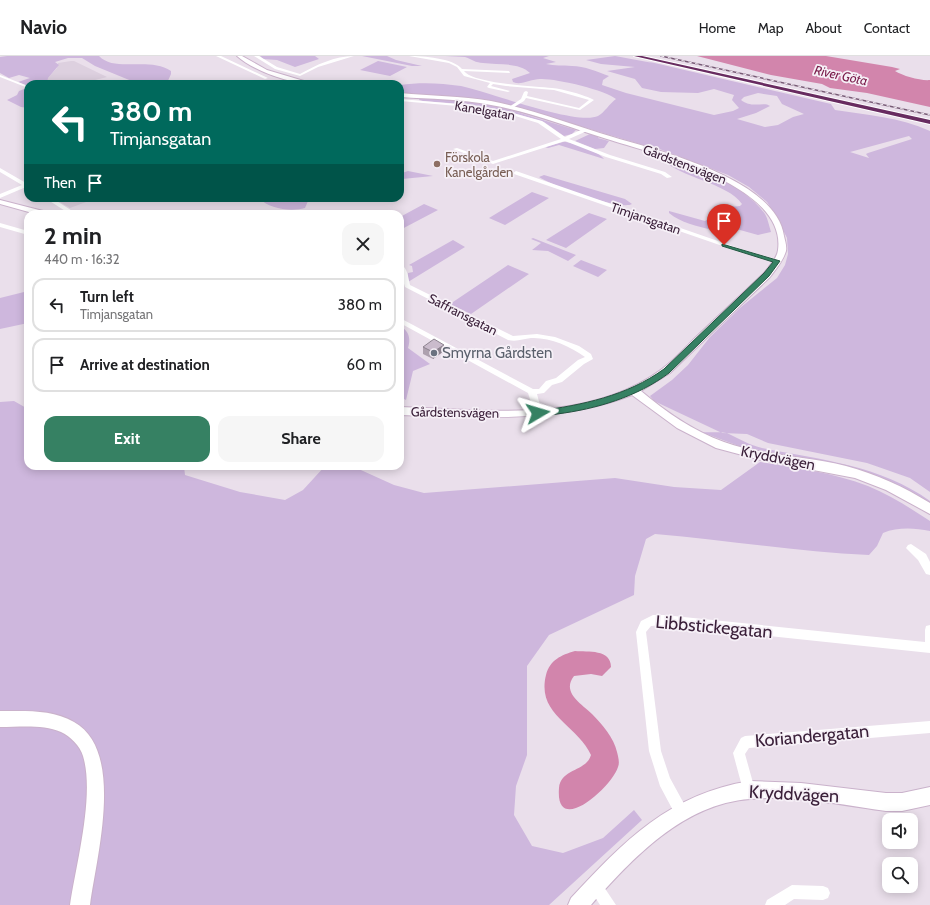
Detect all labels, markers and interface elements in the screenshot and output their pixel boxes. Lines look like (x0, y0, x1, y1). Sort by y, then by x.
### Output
text: Navio (20, 16, 67, 39)
text: Home (699, 19, 736, 37)
text: Map (758, 19, 783, 37)
text: About (805, 19, 842, 37)
text: Contact (864, 19, 910, 37)
water label: River Göta (813, 62, 869, 88)
text: 380 m (110, 94, 192, 128)
icon: left (44, 96, 96, 148)
street label: Kanelgatan (454, 97, 516, 123)
text: Timjansgatan (110, 128, 211, 150)
street label: Gårdstensvägen (641, 141, 729, 187)
place label: Förskola Kanelgården (445, 149, 513, 180)
marker: Förskola Kanelgården (432, 159, 442, 169)
icon: arrive (84, 172, 106, 194)
text: Then (44, 174, 76, 192)
street label: Timjansgatan (609, 199, 683, 238)
pin (707, 204, 741, 245)
icon: arrive (713, 210, 735, 232)
text: 2 min (44, 221, 102, 250)
button: close (342, 223, 384, 265)
text: 440 m · 16:32 (44, 251, 120, 267)
text: Turn left (80, 288, 134, 306)
street label: Saffransgatan (426, 290, 500, 338)
icon: left (46, 294, 68, 316)
text: 380 m (338, 296, 382, 314)
text: Timjansgatan (80, 306, 153, 322)
place label: Smyrna Gårdsten (442, 344, 552, 362)
marker: Smyrna Gårdsten (429, 348, 439, 358)
icon: arrive (46, 354, 68, 376)
text: Arrive at destination (80, 356, 210, 374)
text: 60 m (346, 356, 382, 374)
position arrow (517, 392, 559, 434)
street label: Gårdstensvägen (411, 403, 499, 421)
button: Exit (44, 416, 210, 462)
button: Share (218, 416, 384, 462)
street label: Kryddvägen (739, 442, 817, 474)
street label: Libbstickegatan (655, 611, 773, 643)
street label: Koriandergatan (754, 720, 870, 752)
street label: Kryddvägen (748, 781, 840, 807)
map controls (882, 813, 918, 893)
button: sound (882, 813, 918, 849)
button: search (882, 857, 918, 893)

